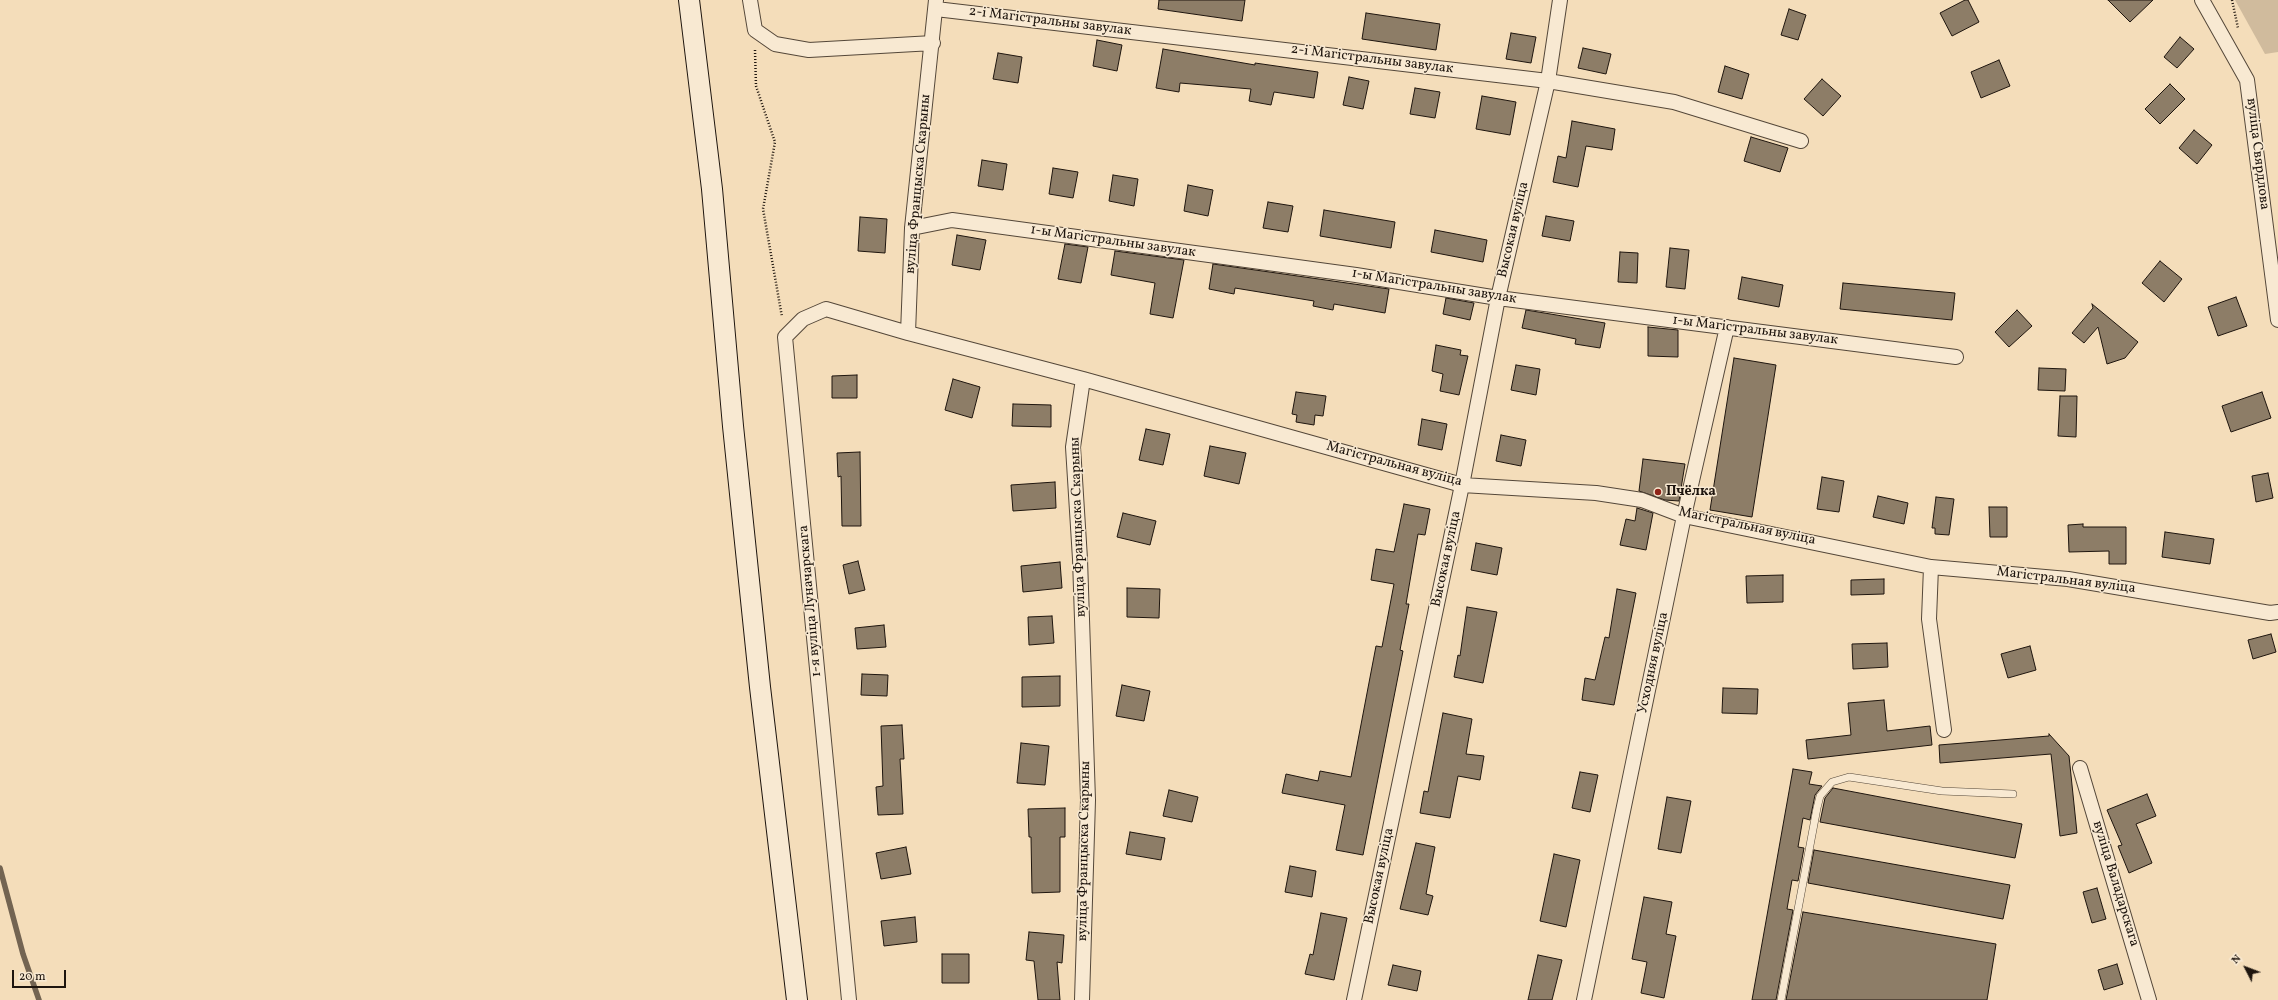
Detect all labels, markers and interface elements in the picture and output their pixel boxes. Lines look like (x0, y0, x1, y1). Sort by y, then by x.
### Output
street label: 2-і Магістральны завулак (968, 4, 1132, 40)
street label: 2-і Магістральны завулак (1290, 42, 1454, 78)
street label: вуліца Францыска Скарыны (903, 93, 935, 275)
street label: вуліца Свярдлова (2242, 97, 2272, 211)
street label: Высокая вуліца (1495, 180, 1533, 280)
street label: 1-ы Магістральны завулак (1029, 222, 1197, 262)
street label: 1-ы Магістральны завулак (1350, 266, 1518, 308)
street label: 1-ы Магістральны завулак (1671, 313, 1839, 349)
street label: вуліца Францыска Скарыны (1067, 437, 1091, 617)
street label: Магістральная вуліца (1324, 439, 1464, 491)
place label: Пчёлка (1666, 484, 1716, 500)
marker: Пчёлка (1653, 487, 1663, 497)
street label: Магістральная вуліца (1677, 504, 1817, 550)
street label: Высокая вуліца (1429, 509, 1465, 609)
street label: 1-я вуліца Луначарскага (796, 524, 826, 678)
street label: Магістральная вуліца (1996, 564, 2136, 598)
street label: Усходняя вуліца (1635, 611, 1673, 715)
street label: вуліца Францыска Скарыны (1075, 761, 1095, 941)
street label: вуліца Валадарскага (2088, 819, 2142, 949)
street label: Высокая вуліца (1362, 826, 1398, 926)
north arrow (2226, 948, 2266, 988)
text: N (2228, 952, 2245, 968)
scale bar (14, 962, 68, 988)
text: 20 m (19, 969, 46, 985)

